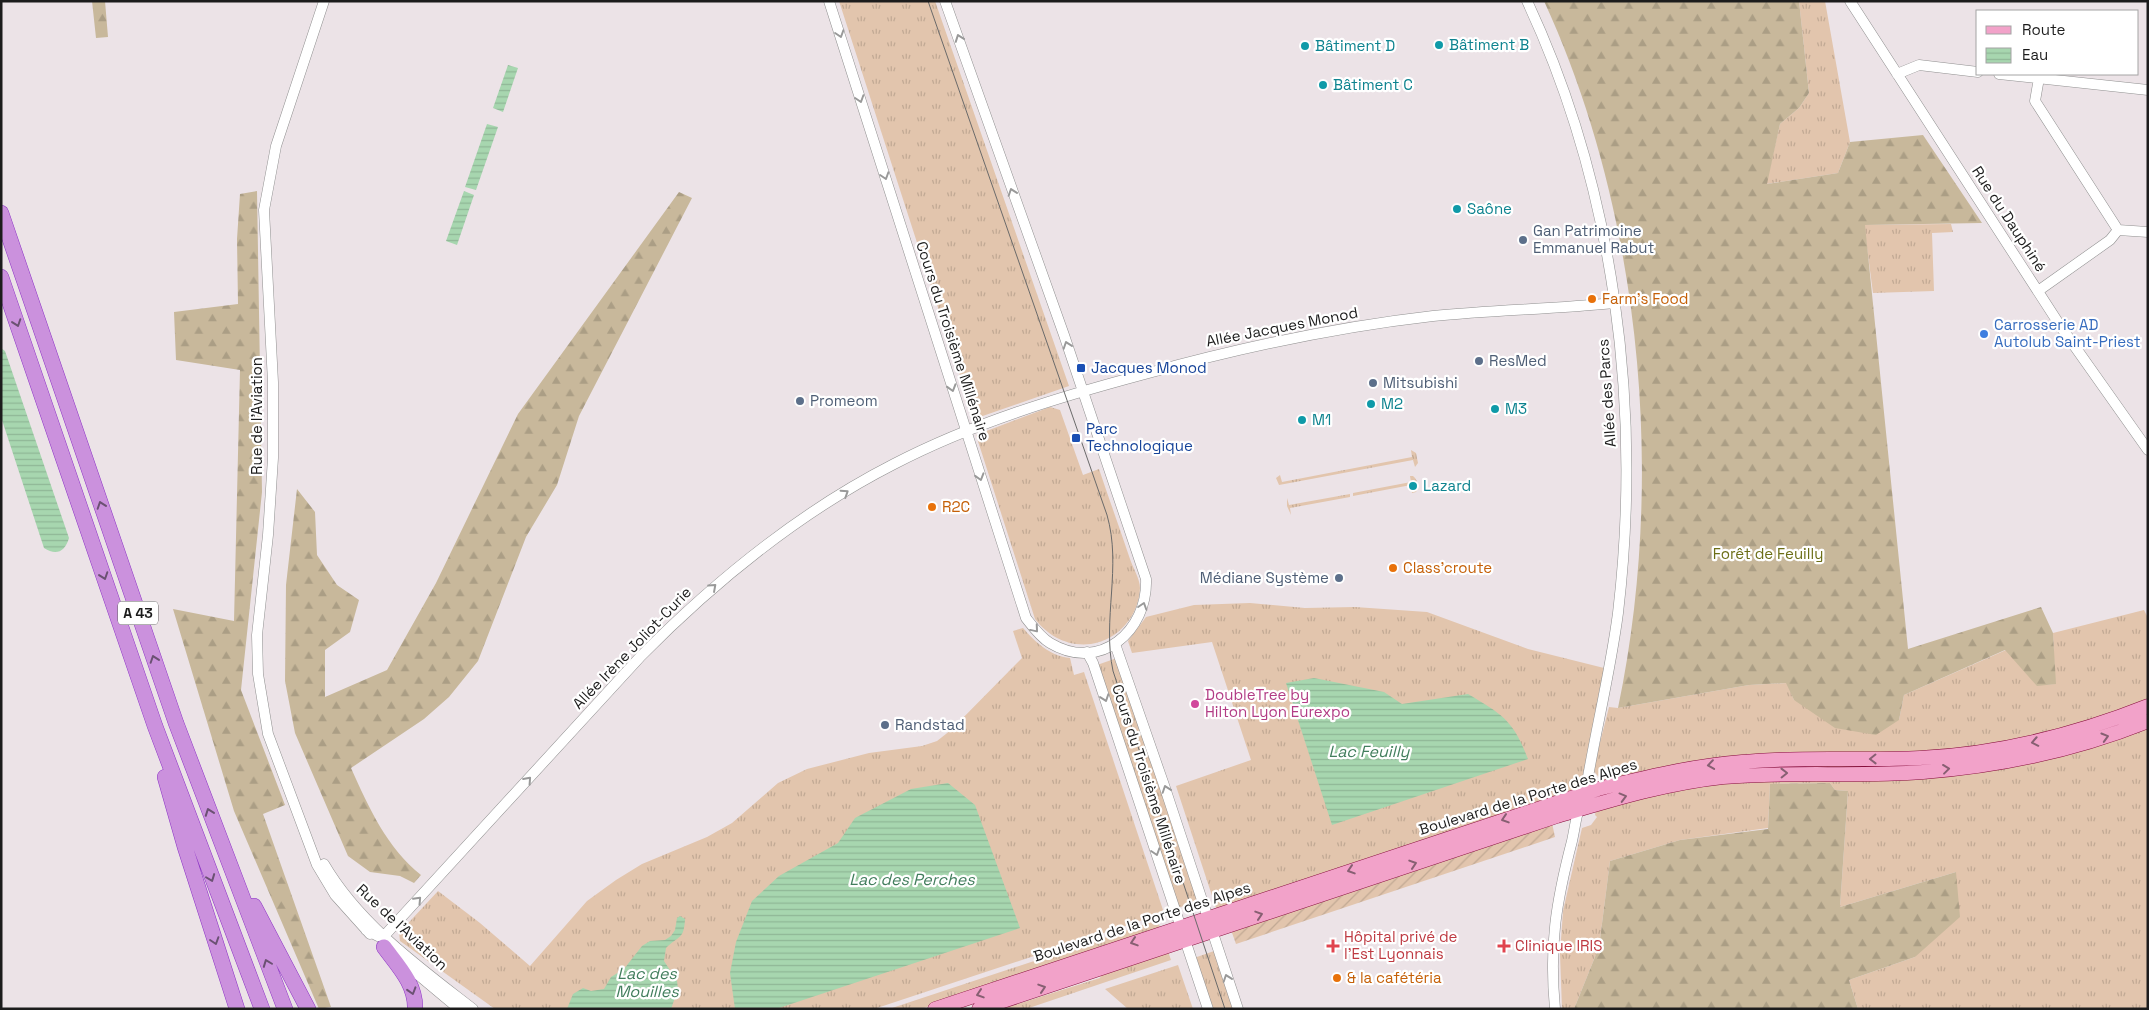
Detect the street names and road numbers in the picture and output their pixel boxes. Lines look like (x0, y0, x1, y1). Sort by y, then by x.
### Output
street label: Rue du Dauphiné (1968, 162, 2051, 275)
street label: Cours du Troisième Millénaire (912, 239, 995, 443)
street label: Allée Jacques Monod (1204, 302, 1359, 351)
street label: Allée des Parcs (1593, 338, 1620, 448)
street label: Rue de l'Aviation (247, 357, 266, 475)
street label: Allée Irène Joliot-Curie (568, 582, 695, 713)
road number: A 43 (118, 602, 158, 624)
street label: Cours du Troisième Millénaire (1108, 682, 1191, 886)
street label: Boulevard de la Porte des Alpes (1416, 754, 1639, 839)
street label: Boulevard de la Porte des Alpes (1031, 877, 1253, 966)
street label: Rue de l'Aviation (353, 879, 452, 974)

